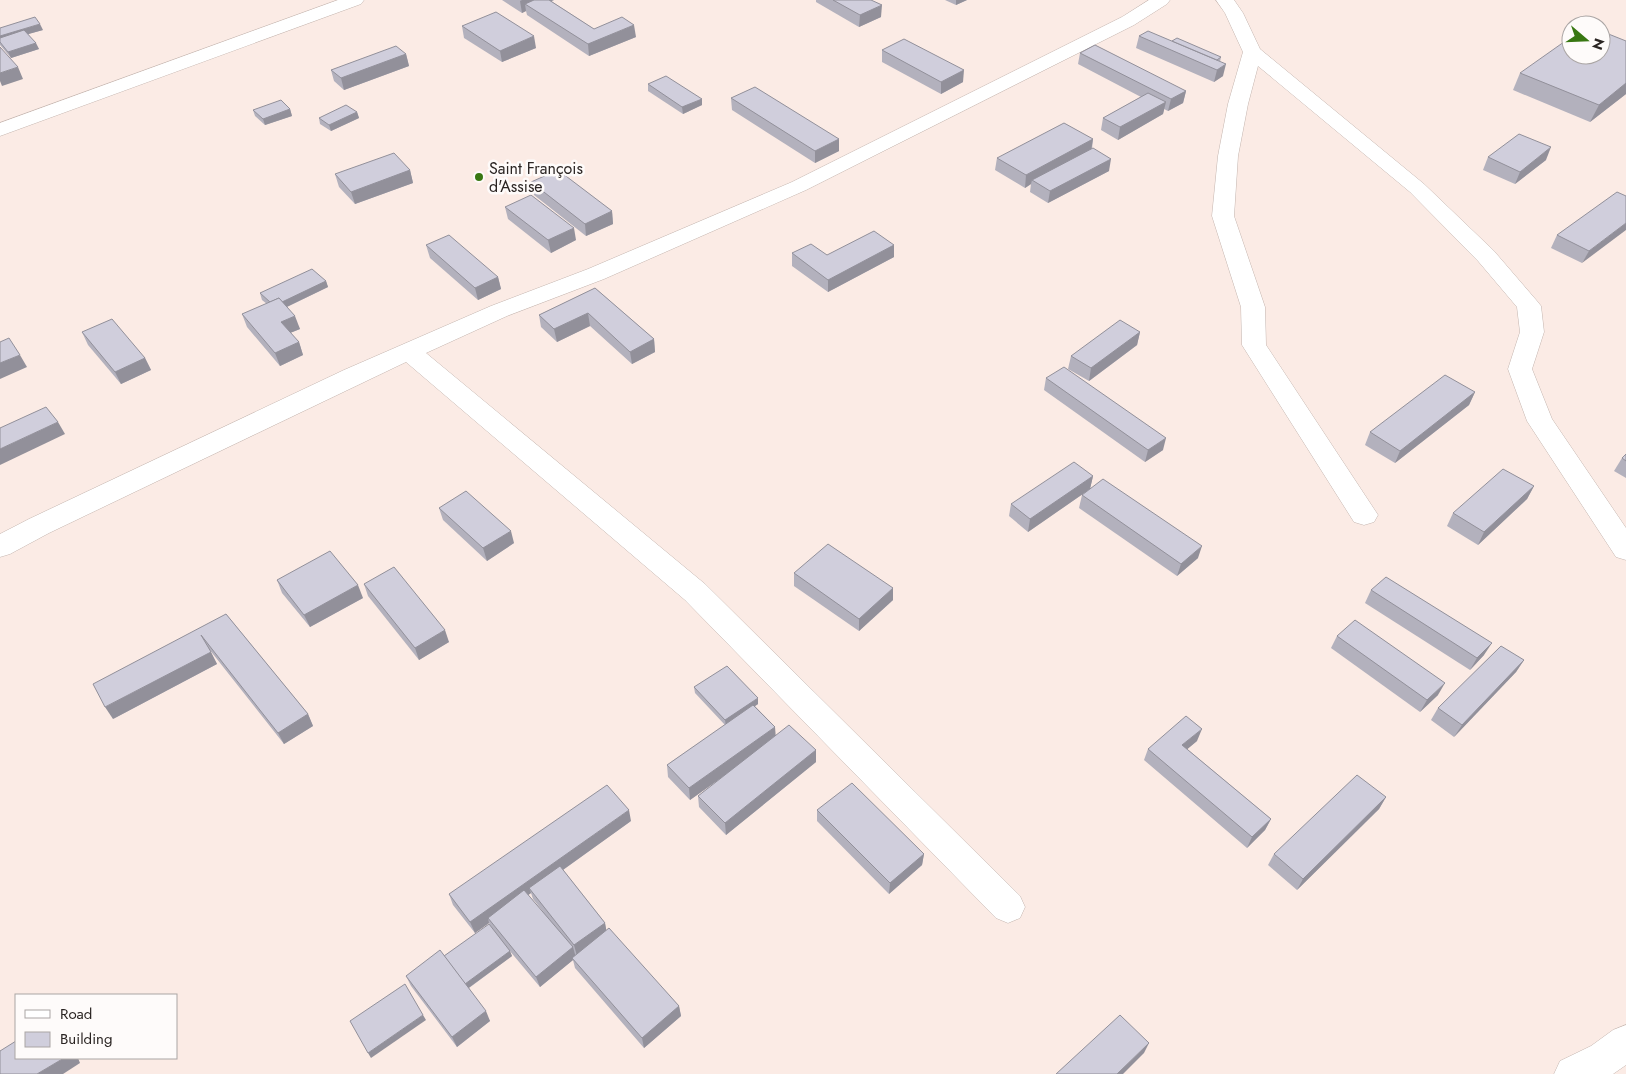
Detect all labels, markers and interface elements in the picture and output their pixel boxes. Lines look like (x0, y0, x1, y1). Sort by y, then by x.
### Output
north arrow (1561, 15, 1611, 65)
text: N (1587, 36, 1610, 53)
place label: Saint François d'Assise (489, 157, 583, 198)
marker: Saint François d'Assise (473, 171, 485, 183)
legend (15, 994, 178, 1059)
text: Road (60, 1003, 92, 1025)
text: Building (60, 1028, 112, 1050)

